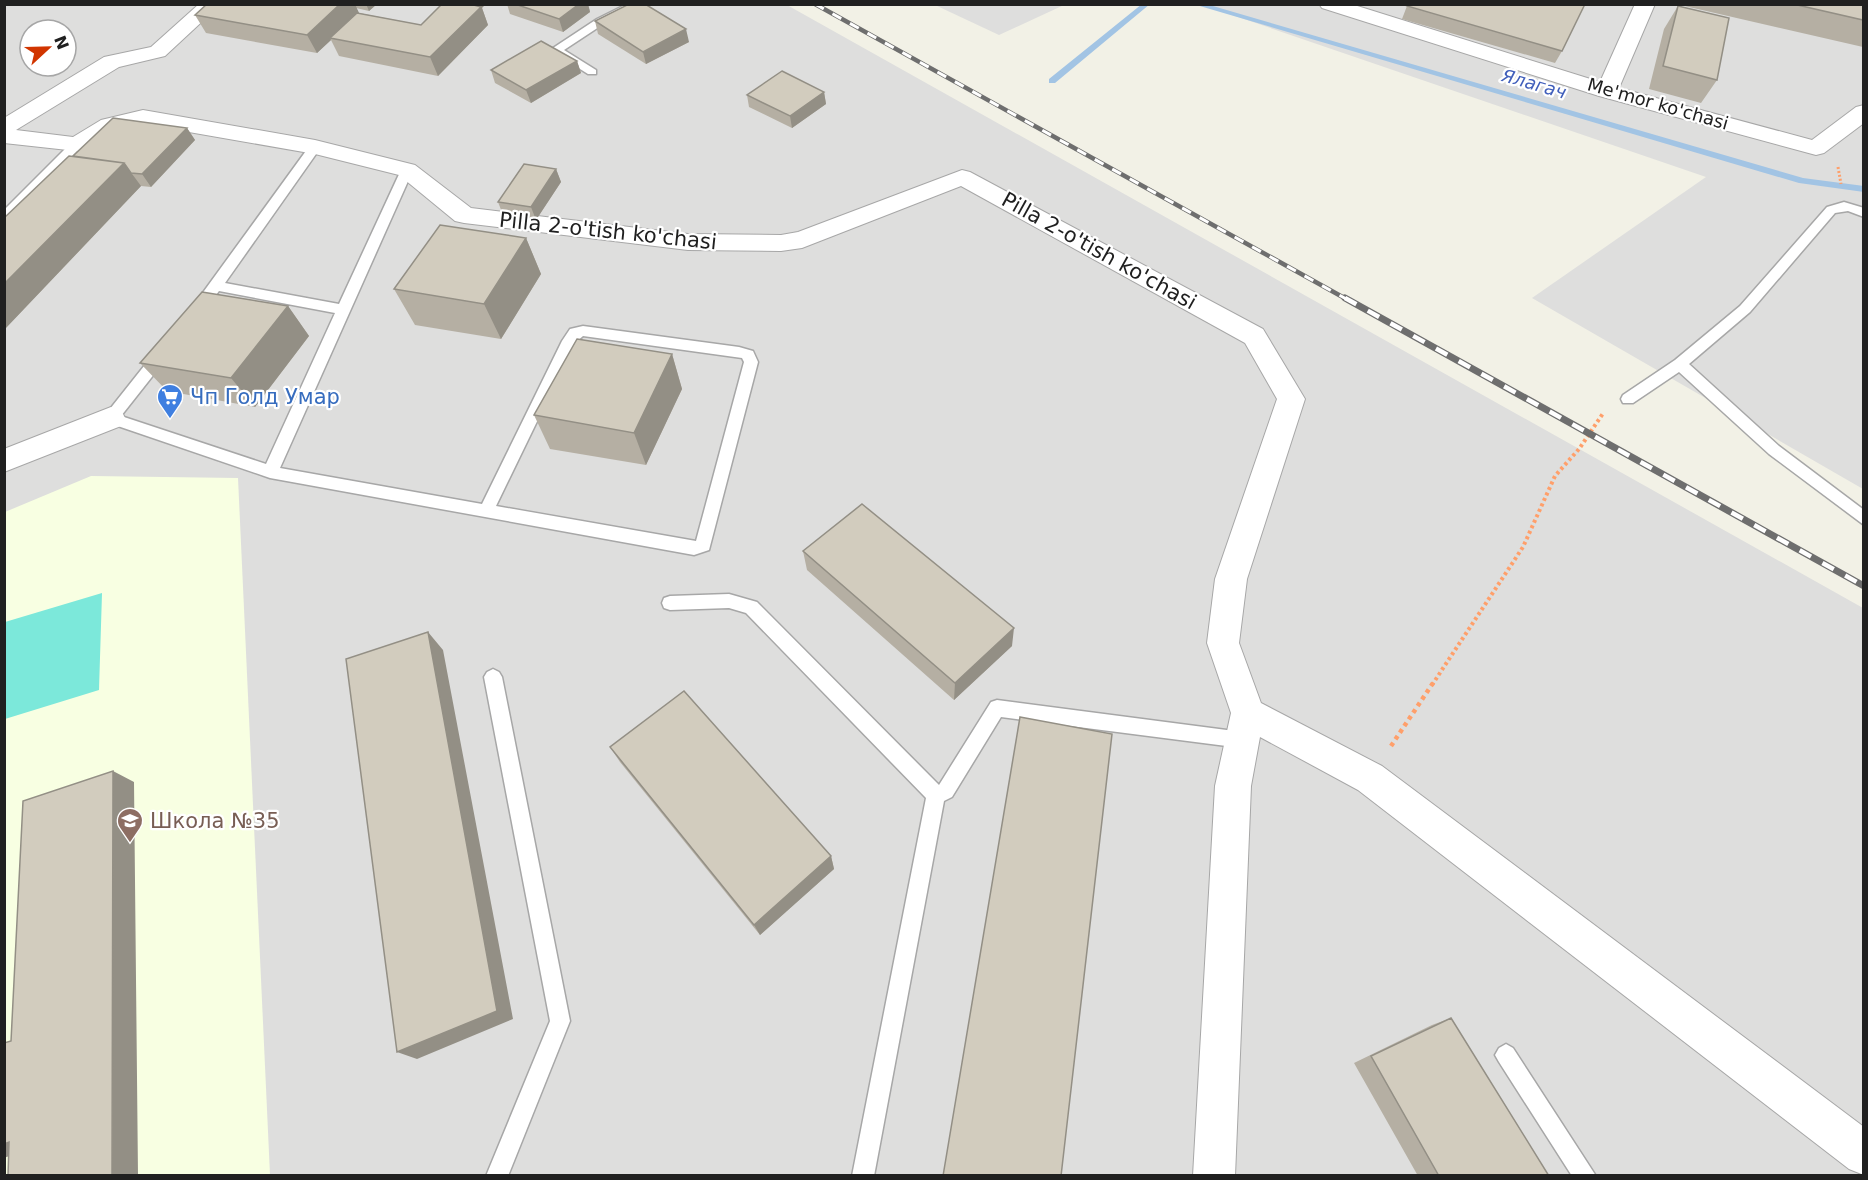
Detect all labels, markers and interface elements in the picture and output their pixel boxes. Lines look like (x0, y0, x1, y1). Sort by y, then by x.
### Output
north arrow (18, 18, 78, 78)
text: N (50, 33, 73, 52)
water label: Ялагач (1498, 64, 1569, 103)
street label: Me'mor ko'chasi (1585, 73, 1731, 134)
street label: Pilla 2-o'tish ko'chasi (998, 187, 1200, 315)
street label: Pilla 2-o'tish ko'chasi (498, 208, 718, 254)
supermarket icon: Чп Голд Умар (155, 382, 185, 420)
place label: Чп Голд Умар (190, 385, 340, 409)
school or university icon: Школа №35 (115, 806, 145, 844)
place label: Школа №35 (150, 809, 280, 833)

